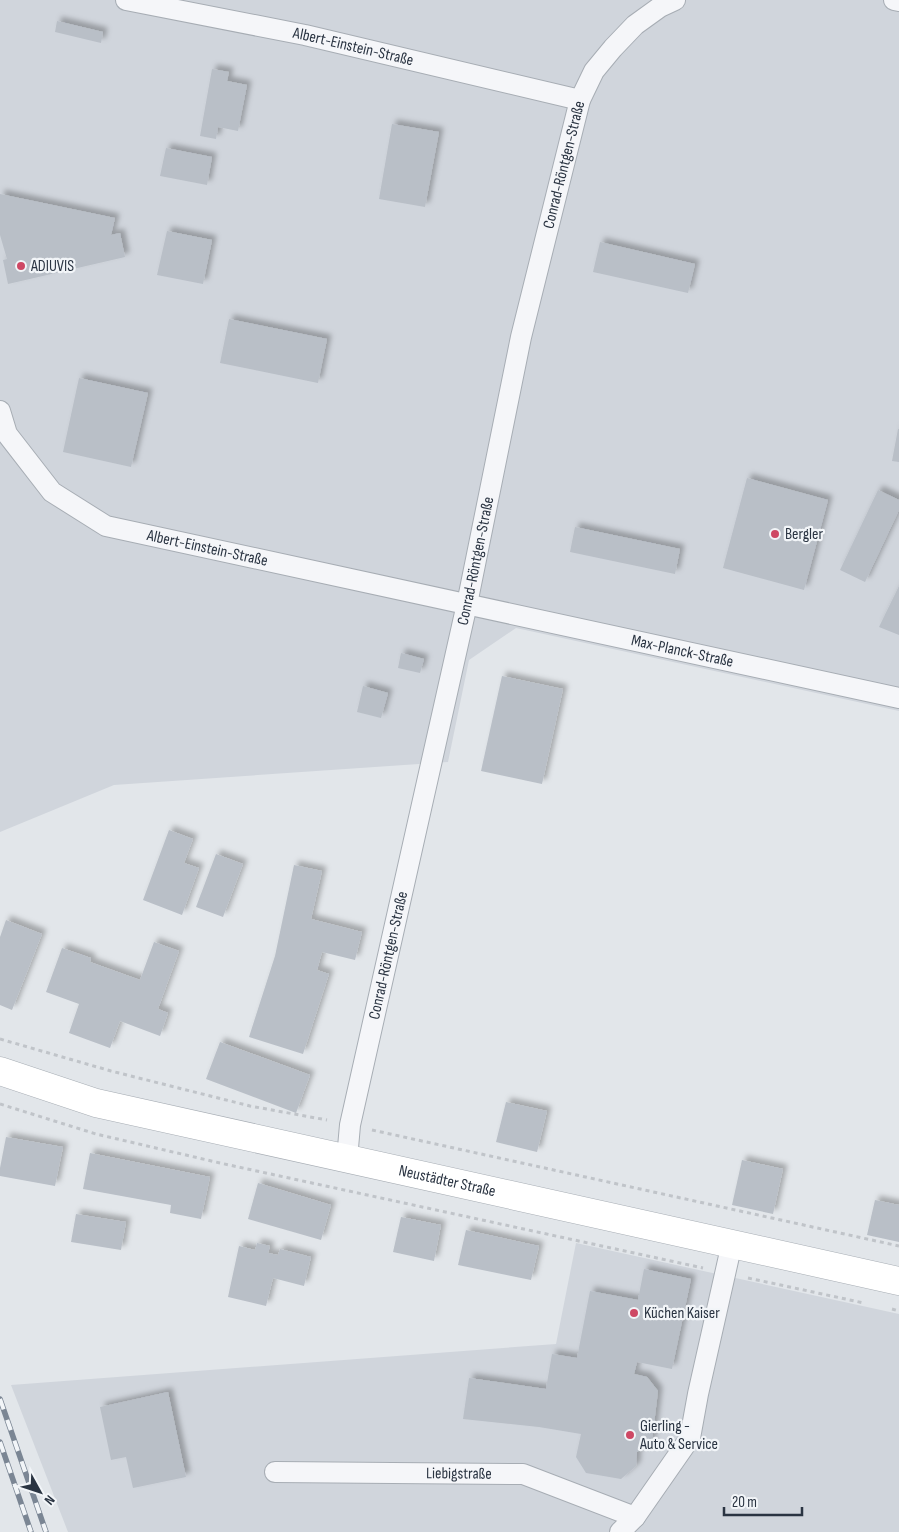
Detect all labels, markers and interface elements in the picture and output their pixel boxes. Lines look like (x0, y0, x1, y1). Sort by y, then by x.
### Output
street label: Albert-Einstein-Straße (290, 23, 415, 70)
street label: Conrad-Röntgen-Straße (539, 99, 589, 231)
place label: ADIUVIS (30, 257, 74, 276)
marker: ADIUVIS (15, 260, 27, 272)
street label: Conrad-Röntgen-Straße (453, 495, 498, 627)
street label: Albert-Einstein-Straße (144, 525, 270, 570)
place label: Bergler (785, 525, 824, 544)
marker: Bergler (769, 528, 781, 540)
street label: Max-Planck-Straße (629, 631, 735, 671)
street label: Conrad-Röntgen-Straße (365, 889, 412, 1021)
street label: Neustädter Straße (397, 1161, 497, 1201)
place label: Küchen Kaiser (644, 1304, 720, 1323)
marker: Küchen Kaiser (628, 1307, 640, 1319)
place label: Gierling - Auto & Service (639, 1417, 718, 1454)
marker: Gierling - Auto & Service (624, 1429, 636, 1441)
street label: Liebigstraße (426, 1464, 492, 1483)
north arrow (15, 1467, 65, 1517)
scale bar (724, 1484, 802, 1516)
text: N (41, 1492, 58, 1508)
text: 20 m (732, 1493, 757, 1512)

